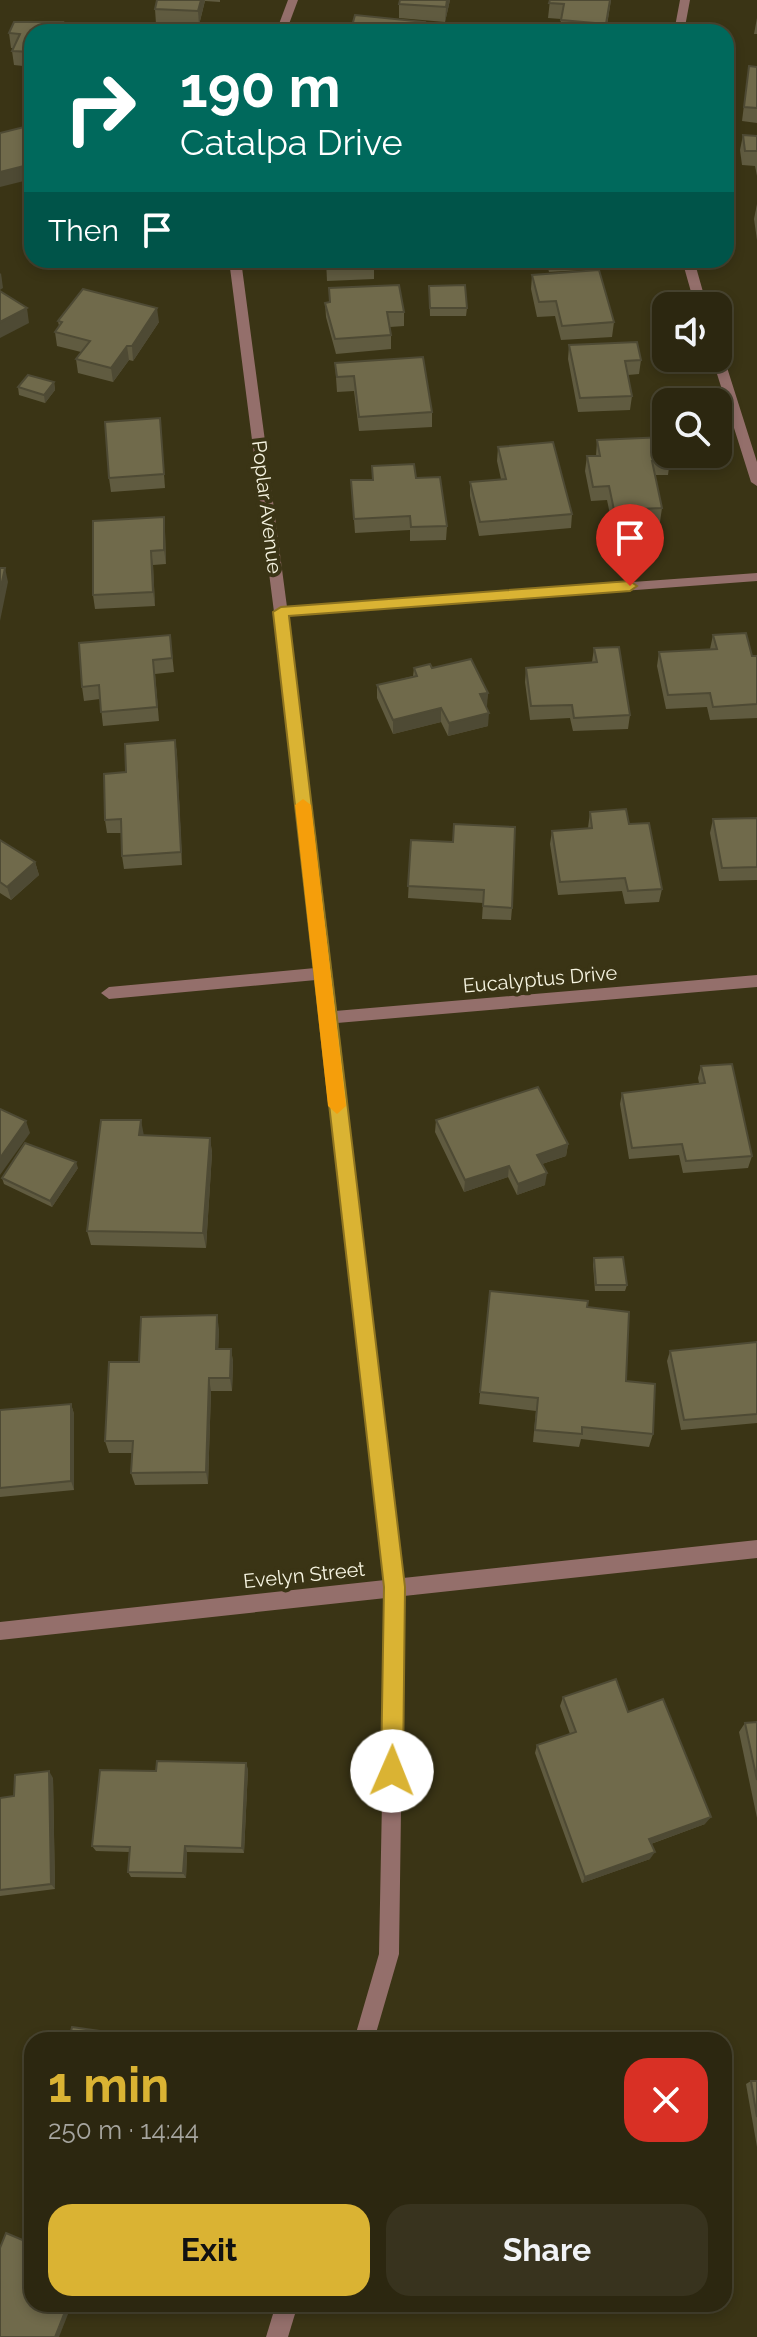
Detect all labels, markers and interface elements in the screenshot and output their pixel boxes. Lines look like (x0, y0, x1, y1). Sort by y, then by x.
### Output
text: 190 m (180, 54, 341, 120)
icon: right (48, 56, 152, 160)
text: Catalpa Drive (180, 121, 403, 163)
icon: arrive (135, 208, 179, 252)
text: Then (48, 213, 119, 248)
map controls (652, 292, 732, 468)
button: sound (652, 292, 732, 372)
button: search (652, 388, 732, 468)
street label: Poplar Avenue (247, 439, 287, 575)
pin (596, 504, 664, 586)
icon: arrive (608, 516, 652, 560)
street label: Eucalyptus Drive (462, 960, 618, 998)
street label: Evelyn Street (242, 1557, 366, 1593)
position arrow (350, 1729, 434, 1813)
text: 1 min (48, 2057, 169, 2113)
button: close (624, 2058, 708, 2142)
text: 250 m · 14:44 (48, 2115, 199, 2145)
button: Exit (48, 2204, 370, 2296)
button: Share (386, 2204, 708, 2296)

